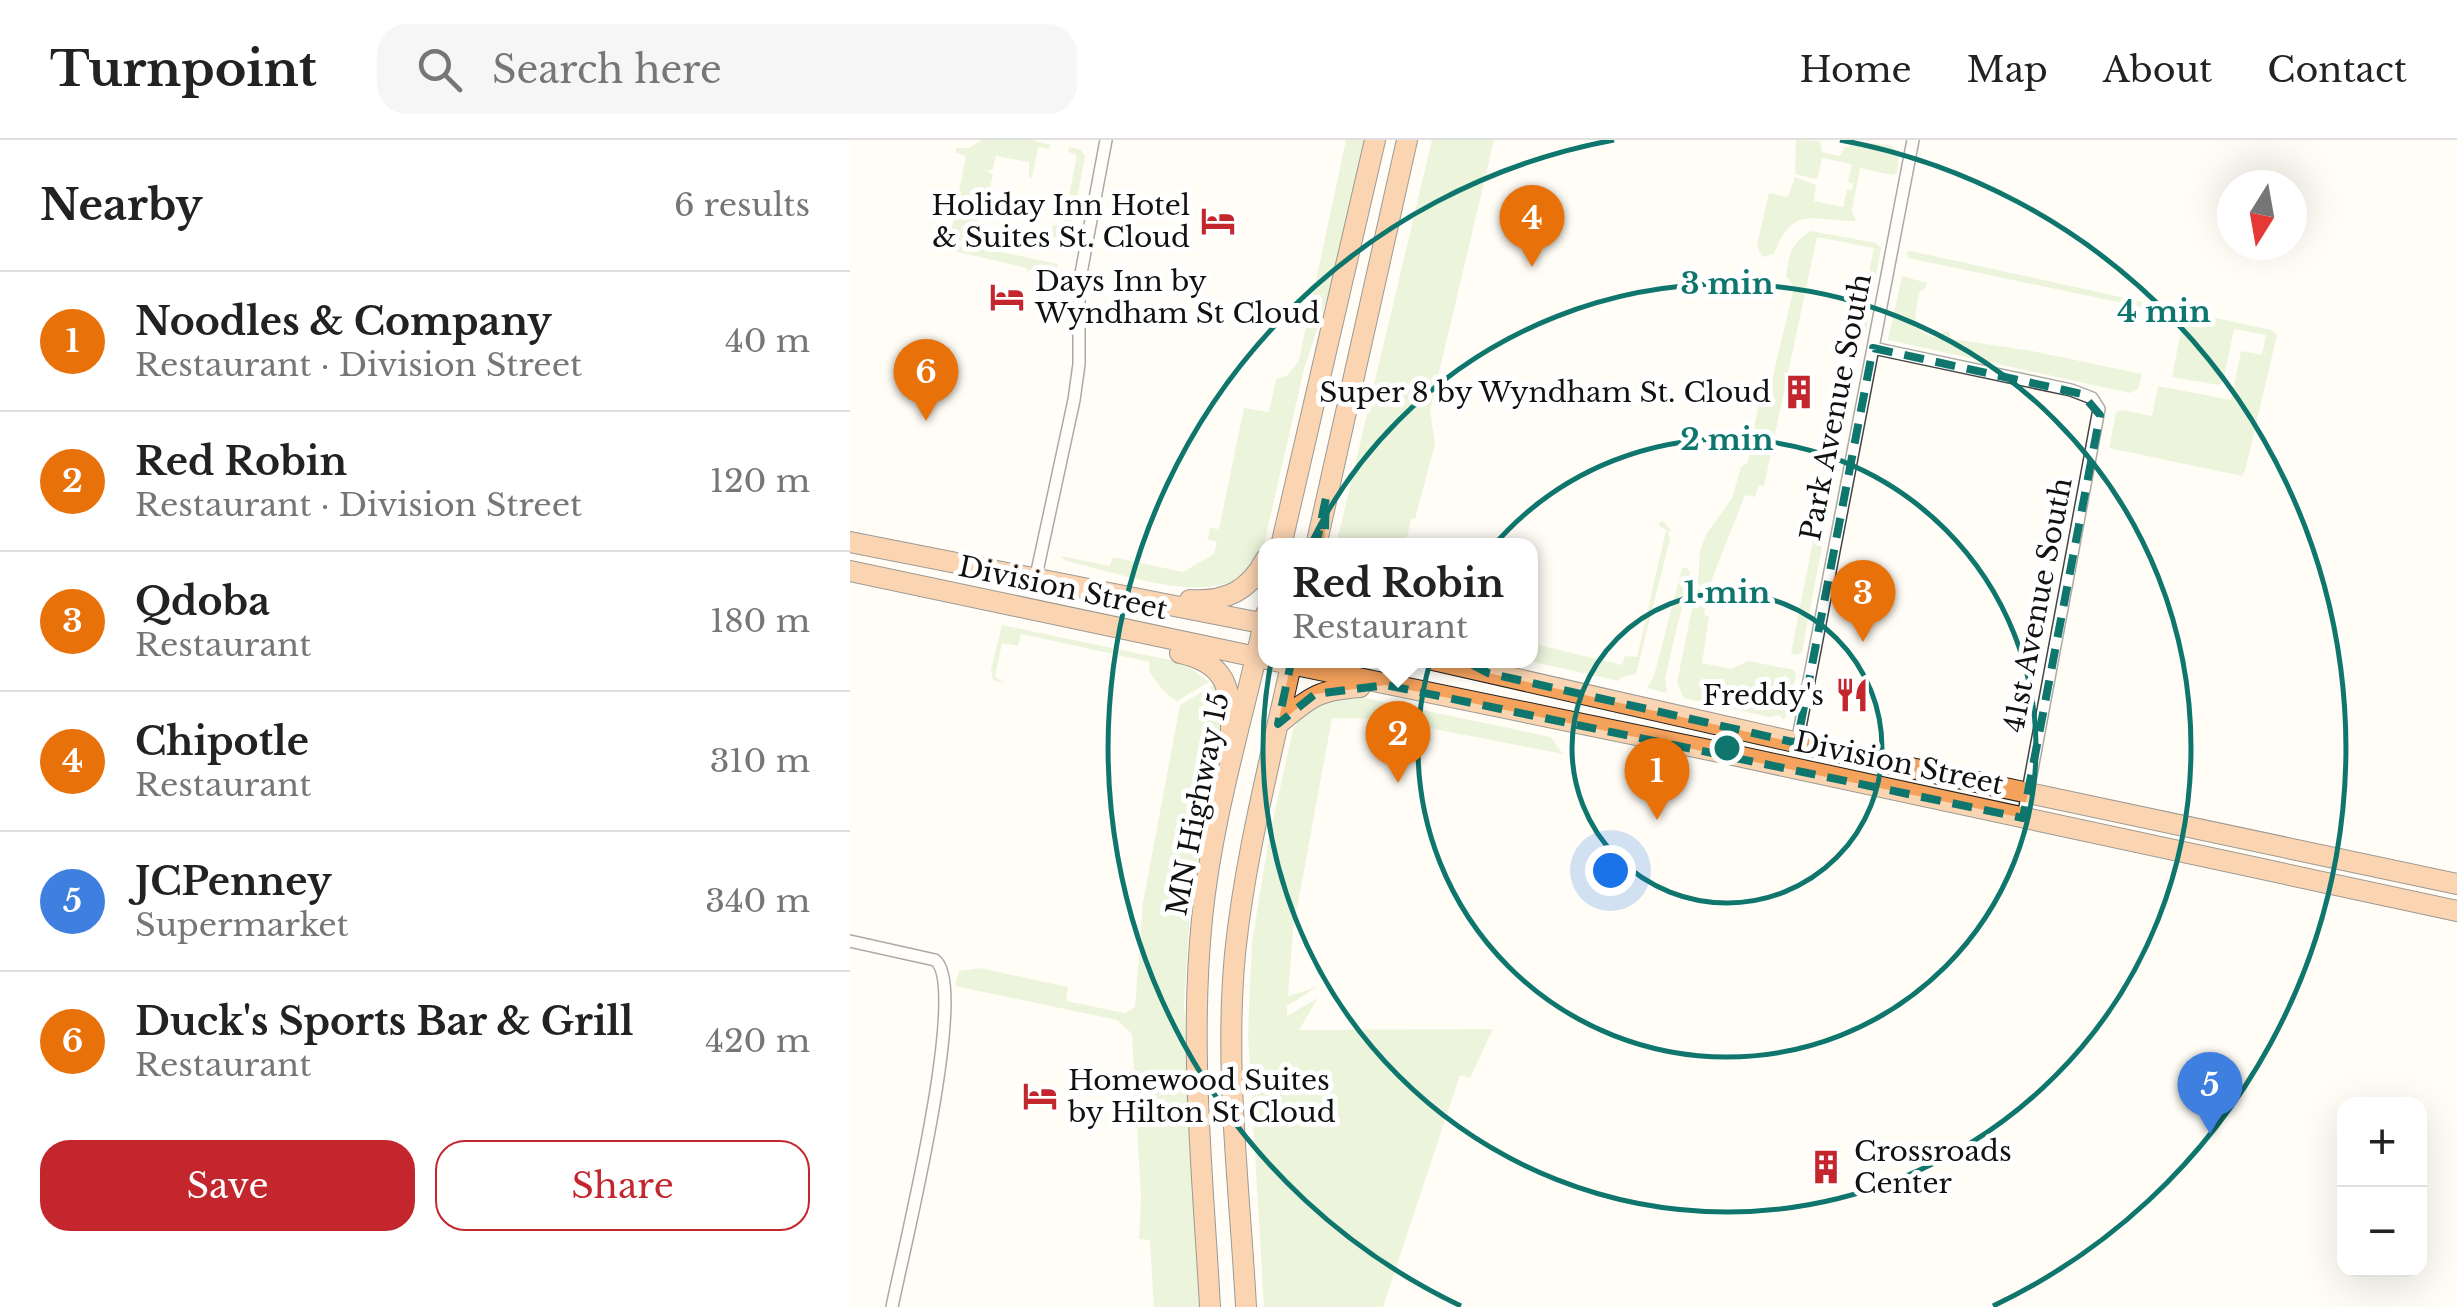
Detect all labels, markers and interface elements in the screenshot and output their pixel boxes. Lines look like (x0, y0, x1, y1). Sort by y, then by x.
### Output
search box (377, 24, 1077, 114)
text: Turnpoint (50, 39, 317, 99)
icon: search (412, 42, 467, 97)
text: Search here (492, 46, 722, 93)
text: Home (1800, 48, 1912, 91)
text: Map (1967, 48, 2048, 91)
text: About (2103, 48, 2212, 91)
text: Contact (2267, 48, 2407, 91)
north arrow (2217, 170, 2307, 260)
text: Nearby (40, 179, 203, 231)
pin: 4 (1500, 184, 1564, 267)
text: 6 results (674, 185, 810, 225)
place label: Holiday Inn Hotel & Suites St. Cloud (932, 188, 1190, 255)
hotel icon: Holiday Inn Hotel & Suites St. Cloud (1199, 202, 1237, 240)
place label: Days Inn by Wyndham St Cloud (1034, 264, 1320, 331)
text: 3 min (1681, 265, 1774, 302)
street label: Park Avenue South (1793, 271, 1879, 543)
hotel icon: Days Inn by Wyndham St Cloud (988, 278, 1026, 316)
text: 4 min (2117, 293, 2211, 330)
text: Noodles & Company (135, 298, 552, 345)
text: 1 (66, 321, 79, 361)
text: 40 m (725, 321, 810, 361)
pin: 6 (894, 338, 958, 421)
text: Restaurant · Division Street (135, 345, 582, 385)
building icon: Super 8 by Wyndham St. Cloud (1780, 373, 1818, 411)
place label: Super 8 by Wyndham St. Cloud (1319, 375, 1771, 410)
text: 2 min (1680, 421, 1774, 458)
text: Red Robin (135, 438, 347, 485)
text: 2 (62, 461, 83, 501)
text: 120 m (710, 461, 810, 501)
street label: 41st Avenue South (1996, 475, 2080, 735)
text: Restaurant · Division Street (135, 485, 582, 525)
popup (1258, 538, 1538, 668)
street label: Division Street (955, 549, 1171, 627)
text: Red Robin (1292, 560, 1504, 607)
pin: 3 (1830, 560, 1896, 642)
text: 1 min (1684, 574, 1771, 611)
text: Qdoba (135, 578, 270, 625)
text: 3 (62, 601, 83, 641)
text: 180 m (710, 601, 810, 641)
text: Restaurant (1292, 607, 1468, 647)
text: Restaurant (135, 625, 311, 665)
restaurant icon: Freddy's (1833, 676, 1871, 714)
place label: Freddy's (1703, 678, 1824, 713)
street label: MN Highway 15 (1159, 689, 1237, 919)
pin: 2 (1366, 700, 1430, 783)
text: Chipotle (135, 718, 309, 765)
street label: Division Street (1791, 724, 2007, 802)
centre of rings (1709, 730, 1745, 766)
pin: 1 (1624, 738, 1690, 820)
text: 4 (62, 741, 83, 781)
text: 310 m (710, 741, 810, 781)
text: Restaurant (135, 765, 311, 805)
your location (1585, 845, 1636, 896)
text: JCPenney (135, 858, 331, 905)
text: 5 (63, 881, 82, 921)
text: 340 m (705, 881, 810, 921)
text: Supermarket (135, 905, 349, 945)
text: Duck's Sports Bar & Grill (135, 998, 634, 1045)
text: 6 (62, 1021, 83, 1061)
text: 420 m (705, 1021, 810, 1061)
text: Restaurant (135, 1045, 311, 1085)
pin: 5 (2178, 1052, 2242, 1134)
place label: Homewood Suites by Hilton St Cloud (1067, 1063, 1336, 1130)
hotel icon: Homewood Suites by Hilton St Cloud (1021, 1077, 1059, 1115)
map controls (2337, 1097, 2427, 1277)
button: + (2337, 1097, 2427, 1187)
place label: Crossroads Center (1854, 1134, 2012, 1201)
button: Save (40, 1140, 415, 1231)
button: Share (435, 1140, 810, 1231)
building icon: Crossroads Center (1807, 1148, 1845, 1186)
button: − (2337, 1187, 2427, 1277)

